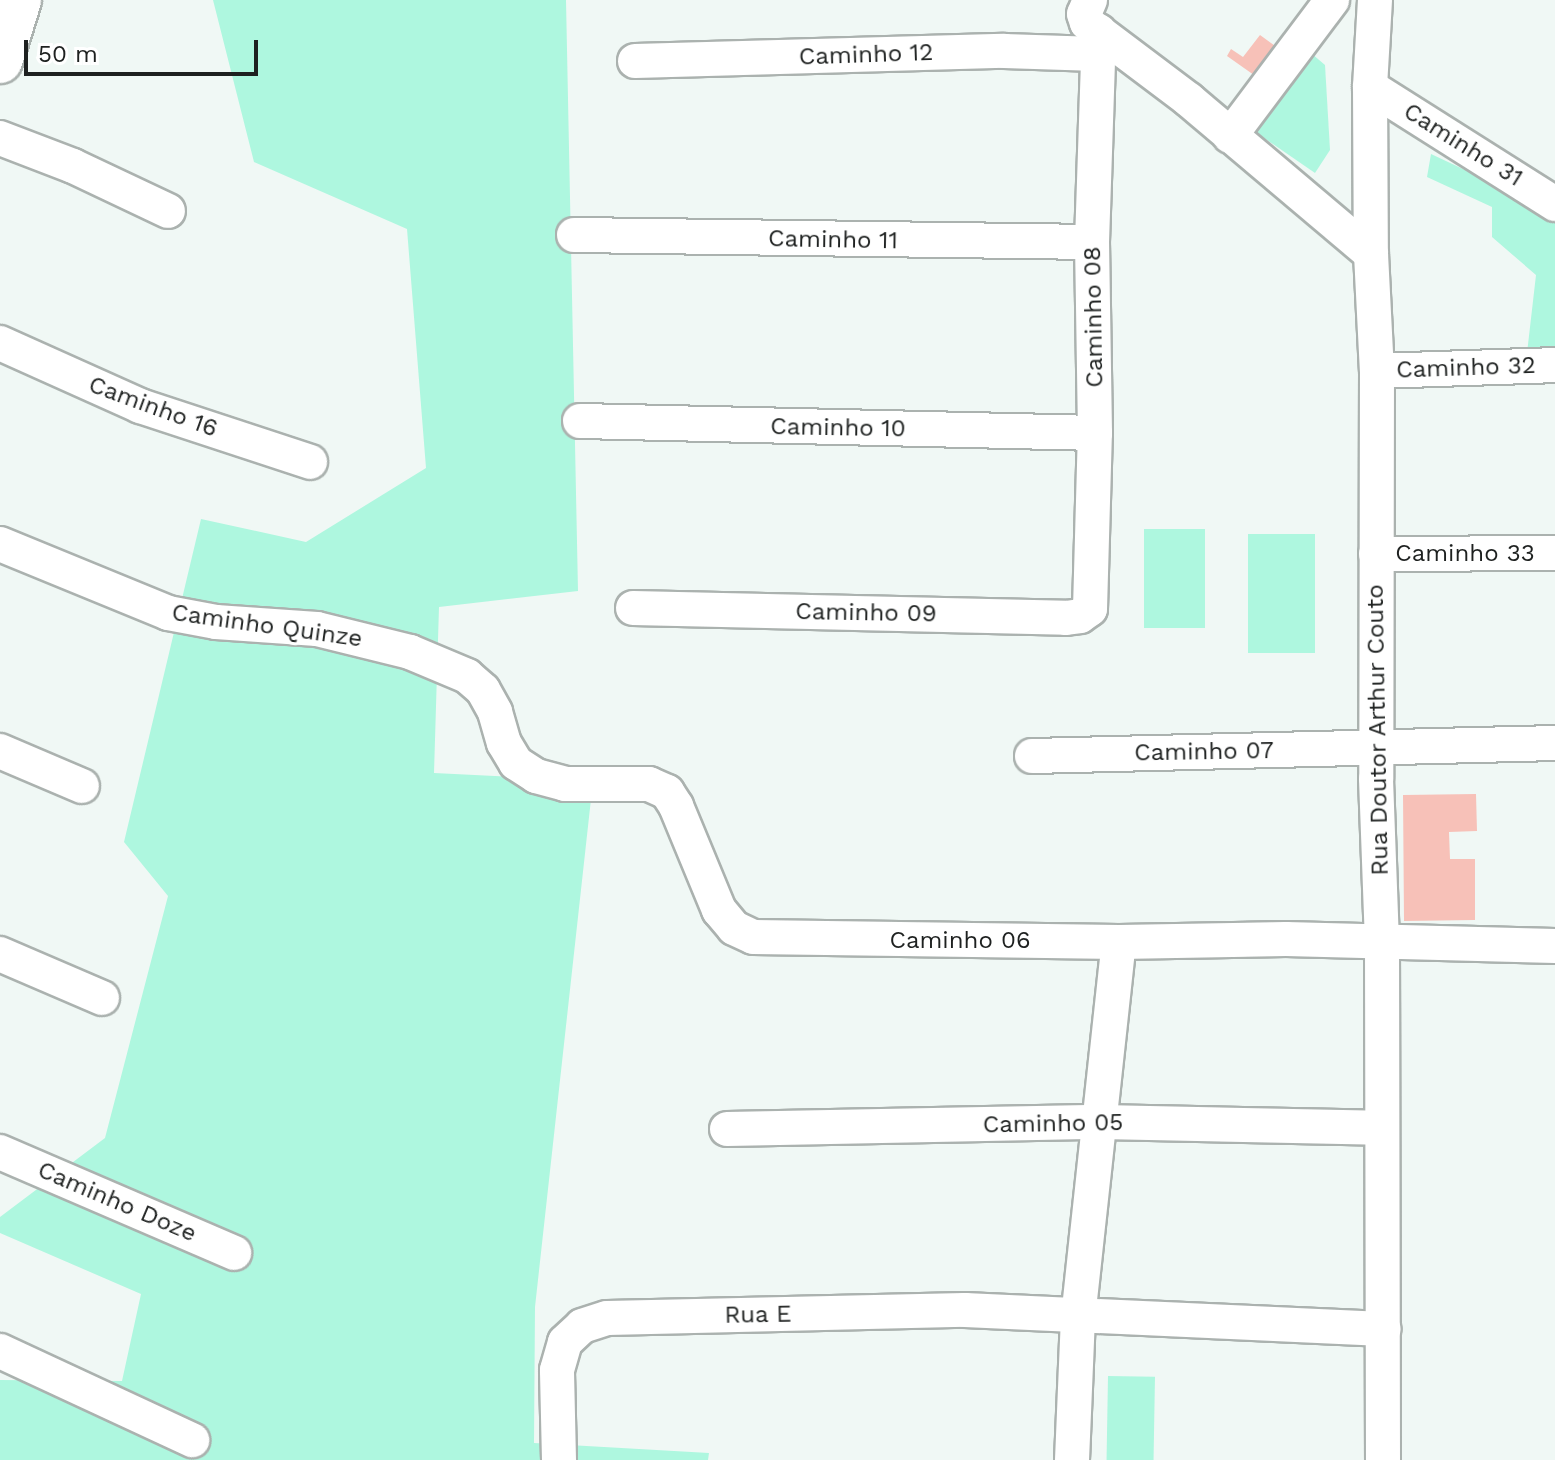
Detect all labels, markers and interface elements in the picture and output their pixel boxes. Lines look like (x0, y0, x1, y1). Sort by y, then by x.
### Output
scale bar (28, 24, 262, 74)
street label: Caminho 12 (798, 38, 934, 72)
text: 50 m (38, 40, 98, 68)
street label: Caminho 31 (1398, 97, 1528, 193)
street label: Caminho 11 (768, 224, 898, 256)
street label: Caminho 08 (1078, 246, 1110, 388)
street label: Caminho 32 (1396, 351, 1536, 385)
street label: Caminho 16 (84, 370, 222, 444)
street label: Caminho 10 (770, 412, 906, 444)
street label: Caminho 33 (1395, 540, 1535, 568)
street label: Rua Doutor Arthur Couto (1361, 583, 1395, 877)
street label: Caminho 09 (795, 597, 937, 629)
street label: Caminho Quinze (170, 598, 364, 654)
street label: Caminho 07 (1134, 736, 1274, 768)
street label: Caminho 06 (889, 927, 1031, 955)
street label: Caminho 05 (983, 1108, 1123, 1140)
street label: Caminho Doze (33, 1156, 201, 1248)
street label: Rua E (724, 1300, 792, 1330)

